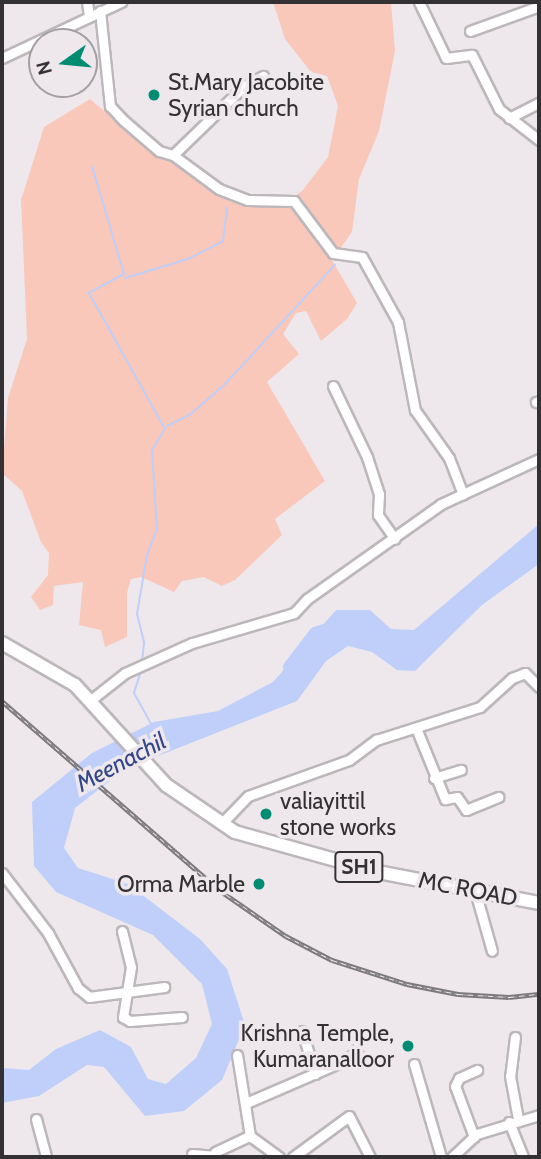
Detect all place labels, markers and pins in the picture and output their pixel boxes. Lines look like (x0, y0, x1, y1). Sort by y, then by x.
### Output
place label: St.Mary Jacobite Syrian church (168, 68, 324, 122)
marker: St.Mary Jacobite Syrian church (146, 87, 162, 103)
place label: valiayittil stone works (280, 787, 396, 841)
marker: valiayittil stone works (258, 806, 274, 822)
place label: Orma Marble (117, 870, 245, 898)
marker: Orma Marble (251, 876, 267, 892)
place label: Krishna Temple, Kumaranalloor (241, 1019, 394, 1073)
marker: Krishna Temple, Kumaranalloor (400, 1038, 416, 1054)

